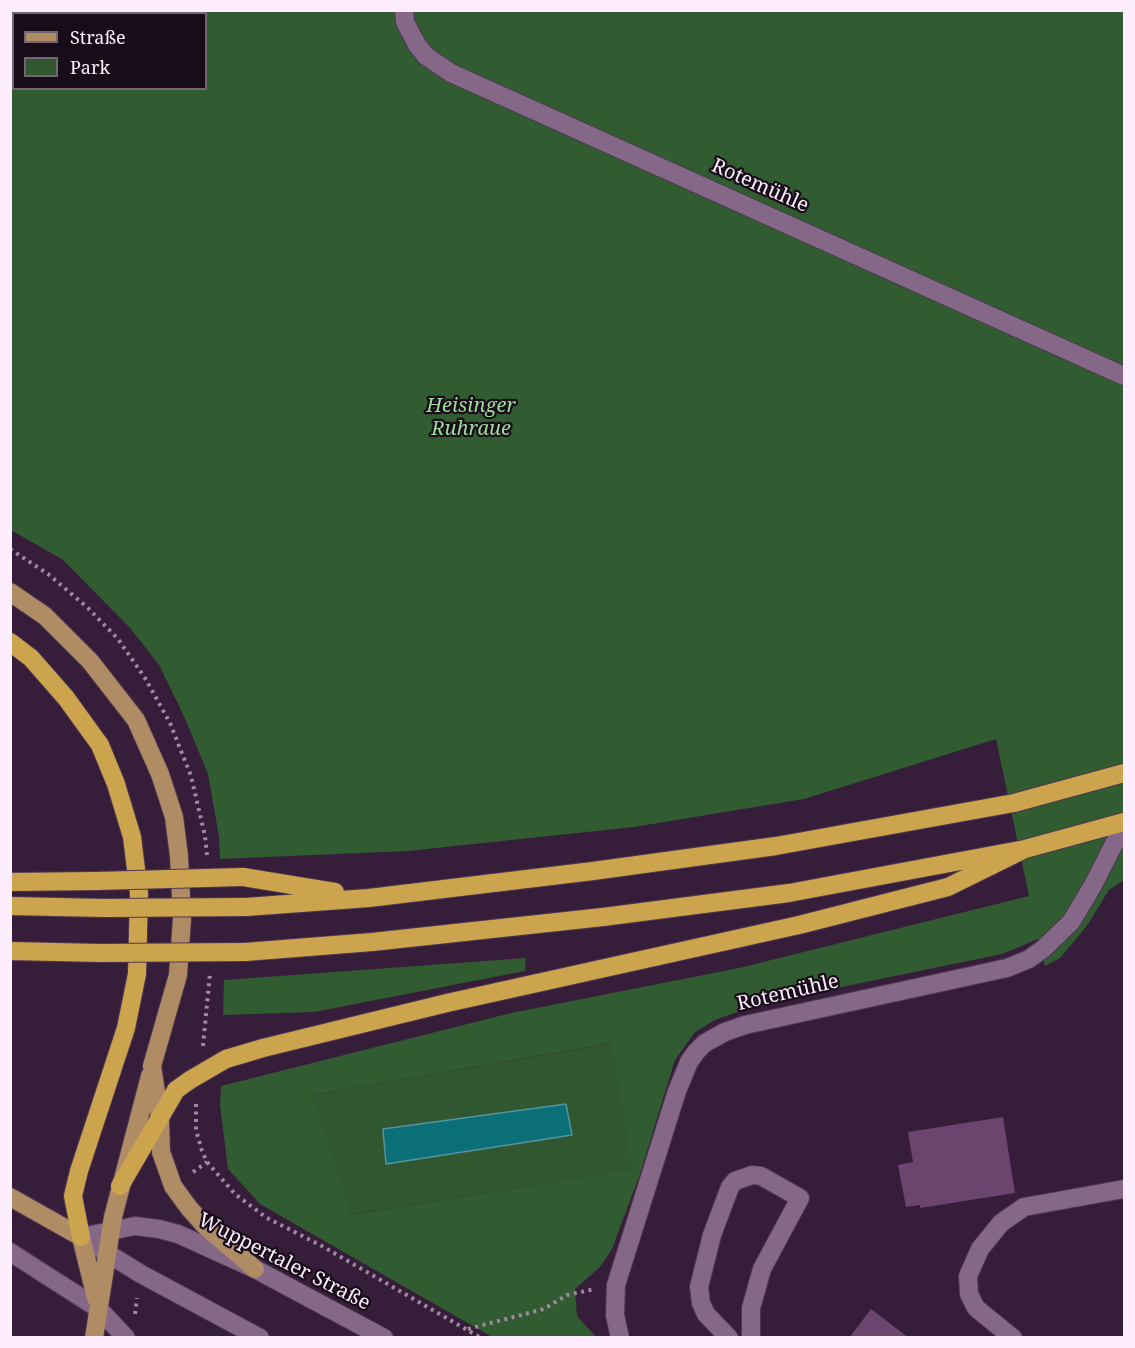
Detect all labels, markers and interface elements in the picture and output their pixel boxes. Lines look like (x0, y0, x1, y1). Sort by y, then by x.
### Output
legend (12, 12, 207, 90)
text: Straße (70, 25, 126, 49)
text: Park (70, 55, 110, 79)
street label: Rotemühle (708, 154, 812, 218)
park label: Heisinger Ruhraue (426, 394, 516, 441)
street label: Rotemühle (735, 970, 841, 1016)
street label: Wuppertaler Straße (194, 1208, 374, 1316)

